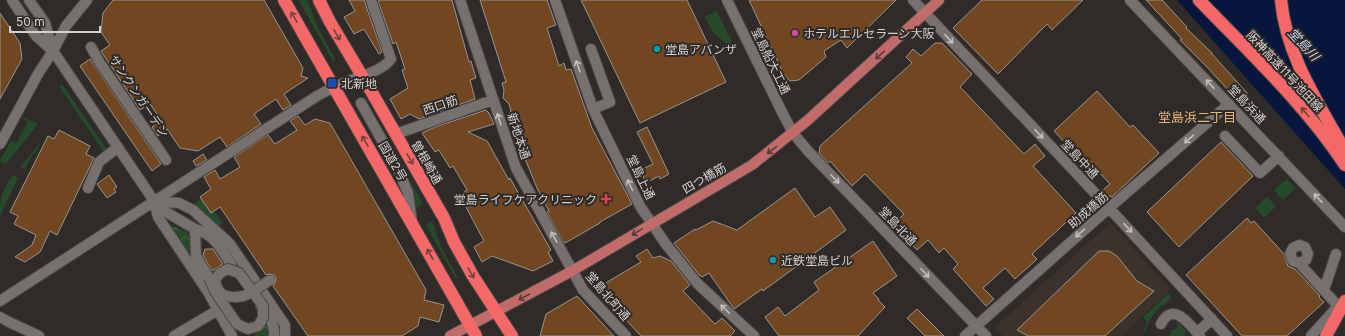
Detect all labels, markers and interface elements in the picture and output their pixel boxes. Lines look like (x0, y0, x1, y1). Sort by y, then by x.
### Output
scale bar (10, 8, 100, 34)
one-way arrow (289, 11, 297, 23)
text: 50 m (16, 14, 45, 29)
water label: 堂島川 (1285, 24, 1325, 65)
street label: 堂島船大工通 (748, 25, 794, 97)
place label: ホテルエルセラーン大阪 (803, 26, 934, 41)
street label: 阪神高速11号池田線 (1243, 27, 1327, 115)
one-way arrow (334, 28, 342, 40)
marker: ホテルエルセラーン大阪 (790, 28, 800, 38)
one-way arrow (944, 34, 954, 44)
place label: 堂島アバンザ (665, 42, 737, 57)
marker: 堂島アバンザ (652, 44, 662, 54)
one-way arrow (875, 50, 885, 60)
street label: サンクンガーデン (106, 52, 172, 140)
one-way arrow (574, 59, 581, 72)
place label: 北新地 (341, 76, 377, 91)
marker: 北新地 (326, 77, 338, 89)
one-way arrow (1205, 79, 1214, 89)
street label: 堂島浜通 (1225, 81, 1269, 127)
street label: 西口筋 (421, 92, 459, 118)
one-way arrow (1300, 107, 1309, 117)
district label: 堂島浜二丁目 (1158, 109, 1236, 125)
street label: 新地本通 (504, 111, 534, 161)
one-way arrow (495, 114, 503, 126)
one-way arrow (1034, 128, 1043, 139)
one-way arrow (1184, 134, 1194, 143)
one-way arrow (361, 135, 369, 147)
street label: 堂島中通 (1058, 136, 1102, 182)
street label: 曽根崎通 (409, 137, 445, 187)
street label: 国道2号 (376, 138, 410, 184)
one-way arrow (766, 145, 777, 154)
street label: 堂島上通 (624, 152, 658, 202)
one-way arrow (406, 153, 414, 165)
street label: 四つ橋筋 (679, 160, 729, 196)
one-way arrow (830, 174, 840, 184)
one-way arrow (626, 179, 633, 191)
street label: 助成橋筋 (1065, 189, 1111, 231)
place label: 堂島ライフケアクリニック (454, 192, 597, 207)
marker: 堂島ライフケアクリニック (600, 193, 612, 205)
one-way arrow (1314, 194, 1323, 204)
street label: 堂島北通 (876, 204, 920, 248)
one-way arrow (1123, 223, 1132, 233)
one-way arrow (631, 229, 643, 237)
one-way arrow (1075, 229, 1086, 238)
one-way arrow (549, 231, 557, 243)
one-way arrow (426, 248, 434, 260)
place label: 近鉄堂島ビル (781, 253, 853, 268)
marker: 近鉄堂島ビル (768, 255, 778, 265)
one-way arrow (468, 267, 476, 279)
street label: 堂島北町通 (583, 268, 633, 324)
one-way arrow (920, 268, 930, 278)
one-way arrow (519, 294, 531, 301)
one-way arrow (720, 304, 730, 314)

